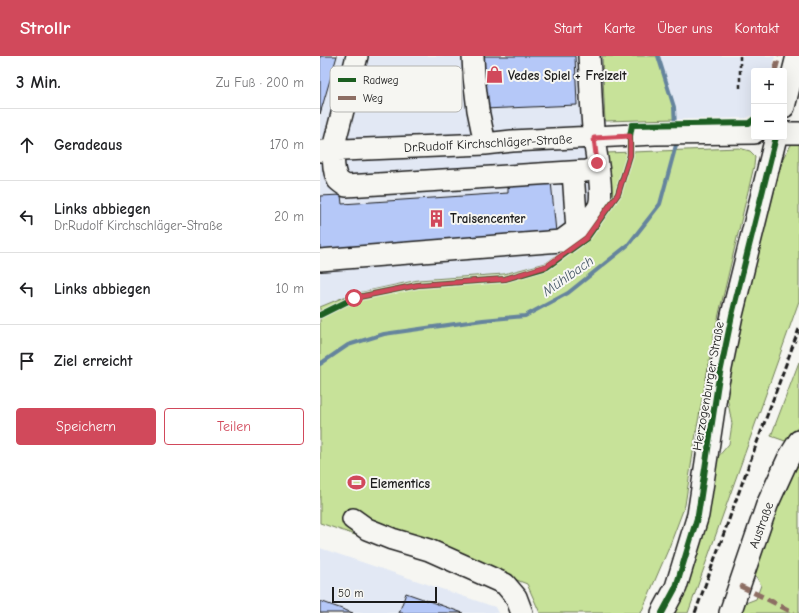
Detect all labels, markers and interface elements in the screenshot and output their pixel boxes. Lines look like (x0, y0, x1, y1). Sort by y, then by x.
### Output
text: Strollr (20, 17, 70, 39)
text: Start (554, 20, 582, 37)
text: Karte (604, 20, 635, 37)
text: Über uns (657, 20, 712, 37)
text: Kontakt (734, 20, 779, 37)
shop icon: Vedes Spiel + Freizeit (485, 65, 505, 85)
legend (330, 66, 462, 112)
place label: Vedes Spiel + Freizeit (508, 68, 627, 83)
map controls (751, 68, 787, 140)
button: + (751, 68, 787, 104)
text: 3 Min. (16, 73, 61, 92)
text: Radweg (363, 74, 399, 87)
text: Zu Fuß · 200 m (216, 75, 304, 90)
text: Weg (363, 92, 383, 105)
button: − (751, 104, 787, 140)
street label: Dr.Rudolf Kirchschläger-Straße (403, 131, 573, 155)
icon: ahead (16, 134, 38, 156)
text: Geradeaus (54, 136, 122, 154)
text: 170 m (270, 137, 304, 152)
route end (588, 154, 606, 172)
text: Links abbiegen (54, 200, 151, 218)
icon: left (16, 206, 38, 228)
building icon: Traisencenter (427, 208, 447, 228)
text: 20 m (274, 209, 304, 224)
place label: Traisencenter (450, 211, 526, 226)
text: Dr.Rudolf Kirchschläger-Straße (54, 218, 223, 233)
water label: Mühlbach (538, 252, 597, 300)
icon: left (16, 278, 38, 300)
text: Links abbiegen (54, 280, 151, 298)
text: 10 m (276, 281, 304, 296)
route start (345, 289, 363, 307)
street label: Herzogenburger Straße (689, 320, 727, 452)
icon: arrive (16, 350, 38, 372)
text: Ziel erreicht (54, 352, 132, 370)
button: Speichern (16, 408, 156, 445)
button: Teilen (164, 408, 304, 445)
sports icon: Elementics (347, 473, 367, 493)
place label: Elementics (370, 476, 430, 491)
street label: Austraße (746, 499, 776, 550)
scale bar (332, 585, 437, 604)
text: 50 m (338, 587, 363, 600)

